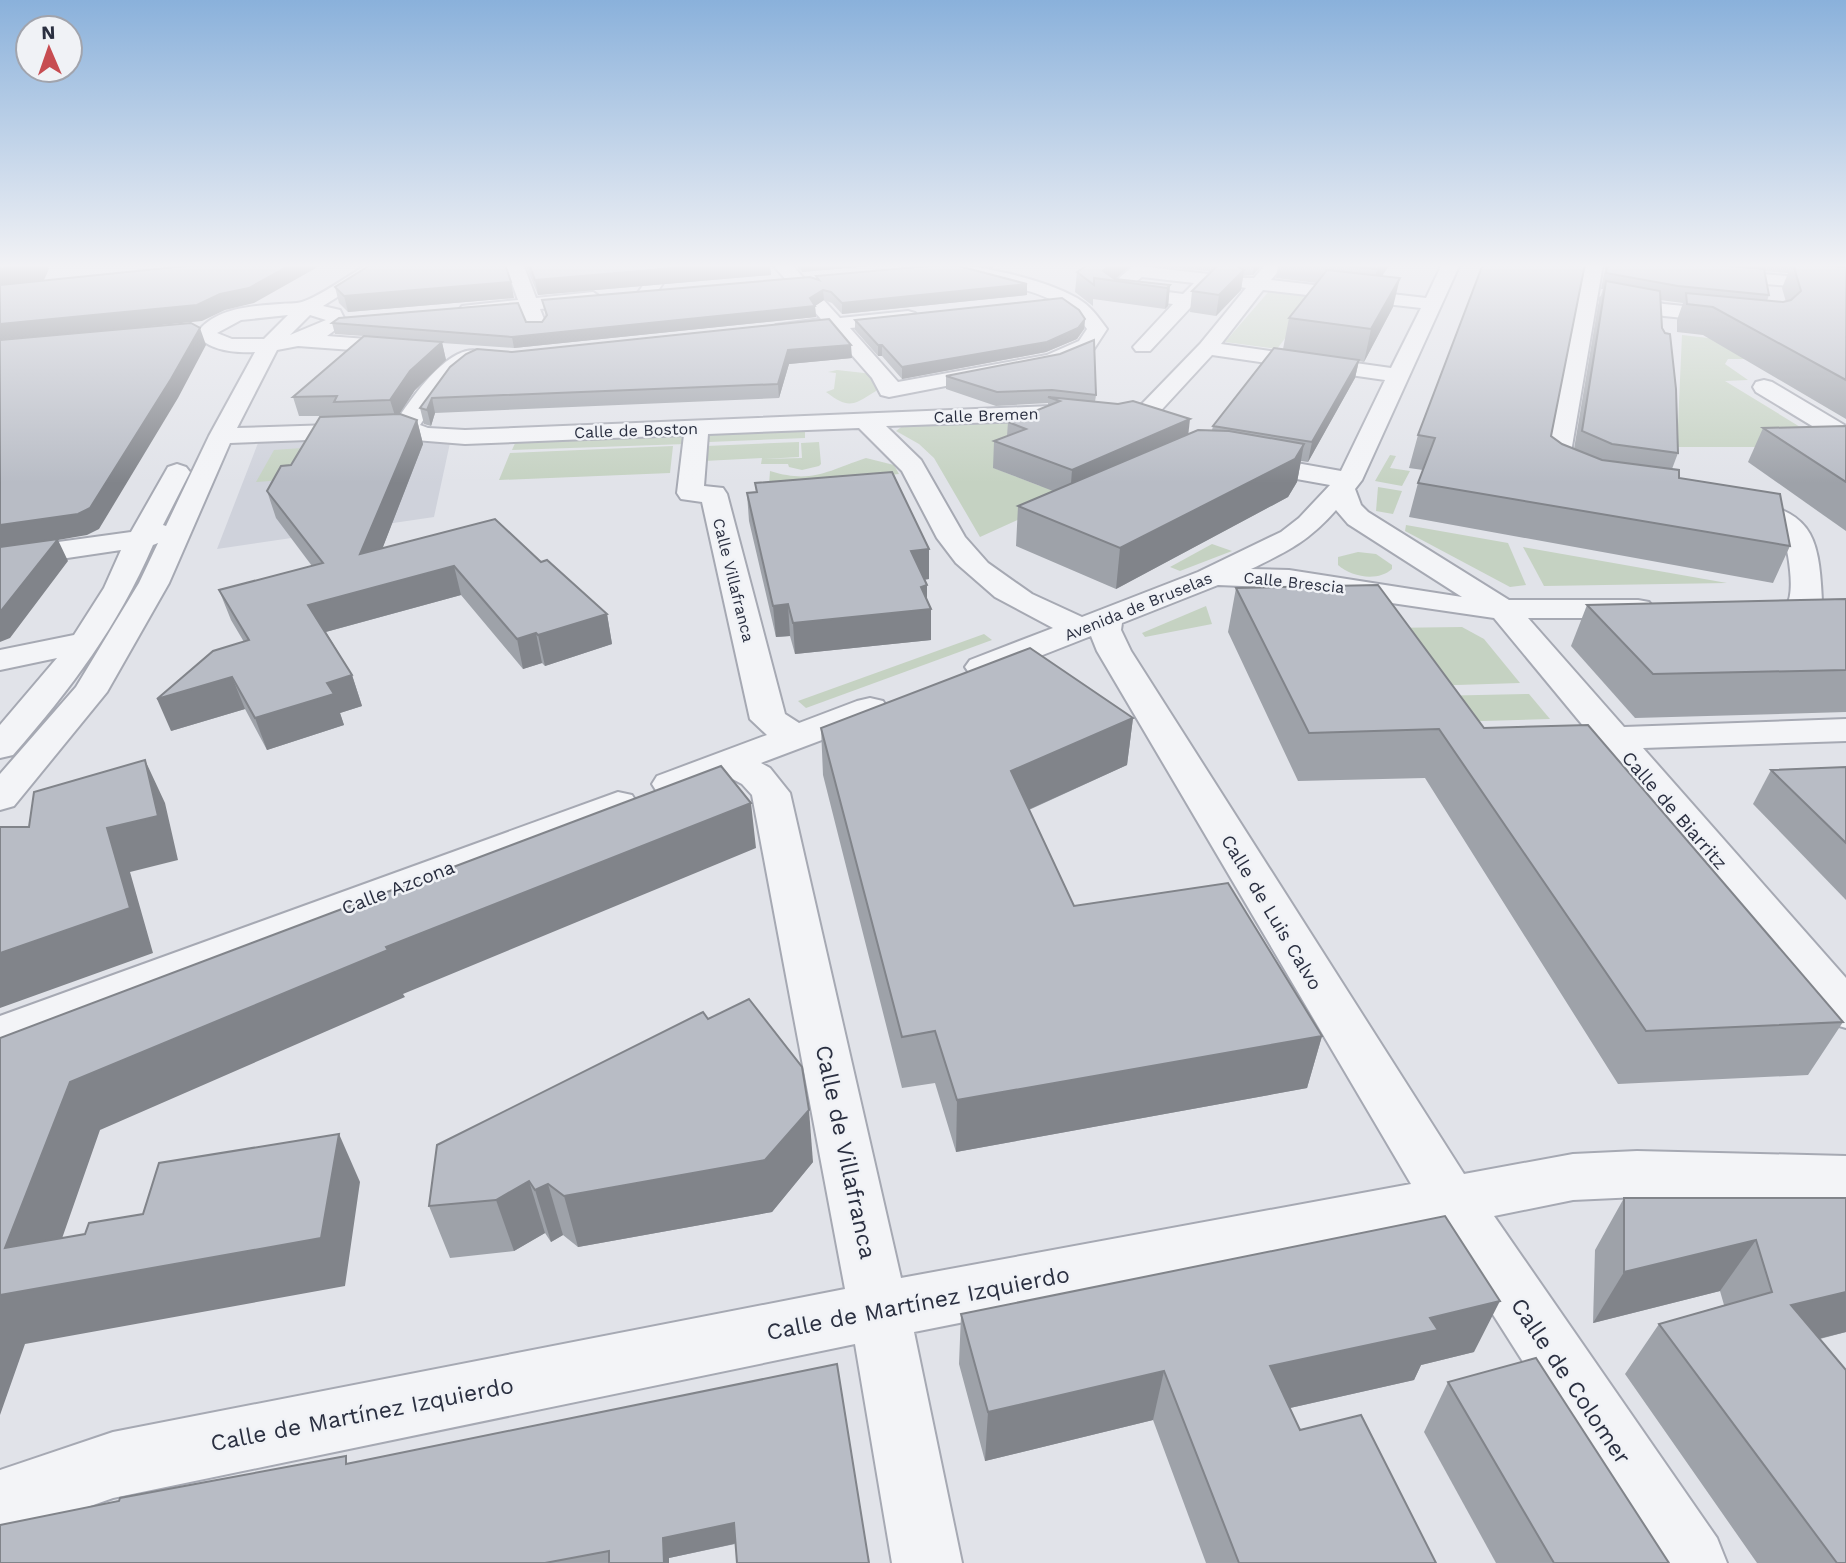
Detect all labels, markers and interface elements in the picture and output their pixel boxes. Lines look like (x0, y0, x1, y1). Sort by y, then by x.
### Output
north arrow (14, 14, 84, 84)
text: N (41, 21, 56, 44)
street label: Calle Bremen (933, 404, 1039, 427)
street label: Calle de Boston (574, 419, 698, 442)
street label: Calle Villafranca (709, 516, 758, 644)
street label: Avenida de Bruselas (1062, 568, 1215, 645)
street label: Calle Brescia (1243, 568, 1345, 597)
street label: Calle de Biarritz (1617, 747, 1732, 874)
street label: Calle de Luis Calvo (1216, 830, 1327, 994)
street label: Calle Azcona (338, 855, 458, 920)
street label: Calle de Villafranca (810, 1043, 881, 1262)
street label: Calle de Martínez Izquierdo (764, 1261, 1072, 1346)
street label: Calle de Colomer (1505, 1293, 1636, 1469)
street label: Calle de Martínez Izquierdo (208, 1372, 516, 1457)

